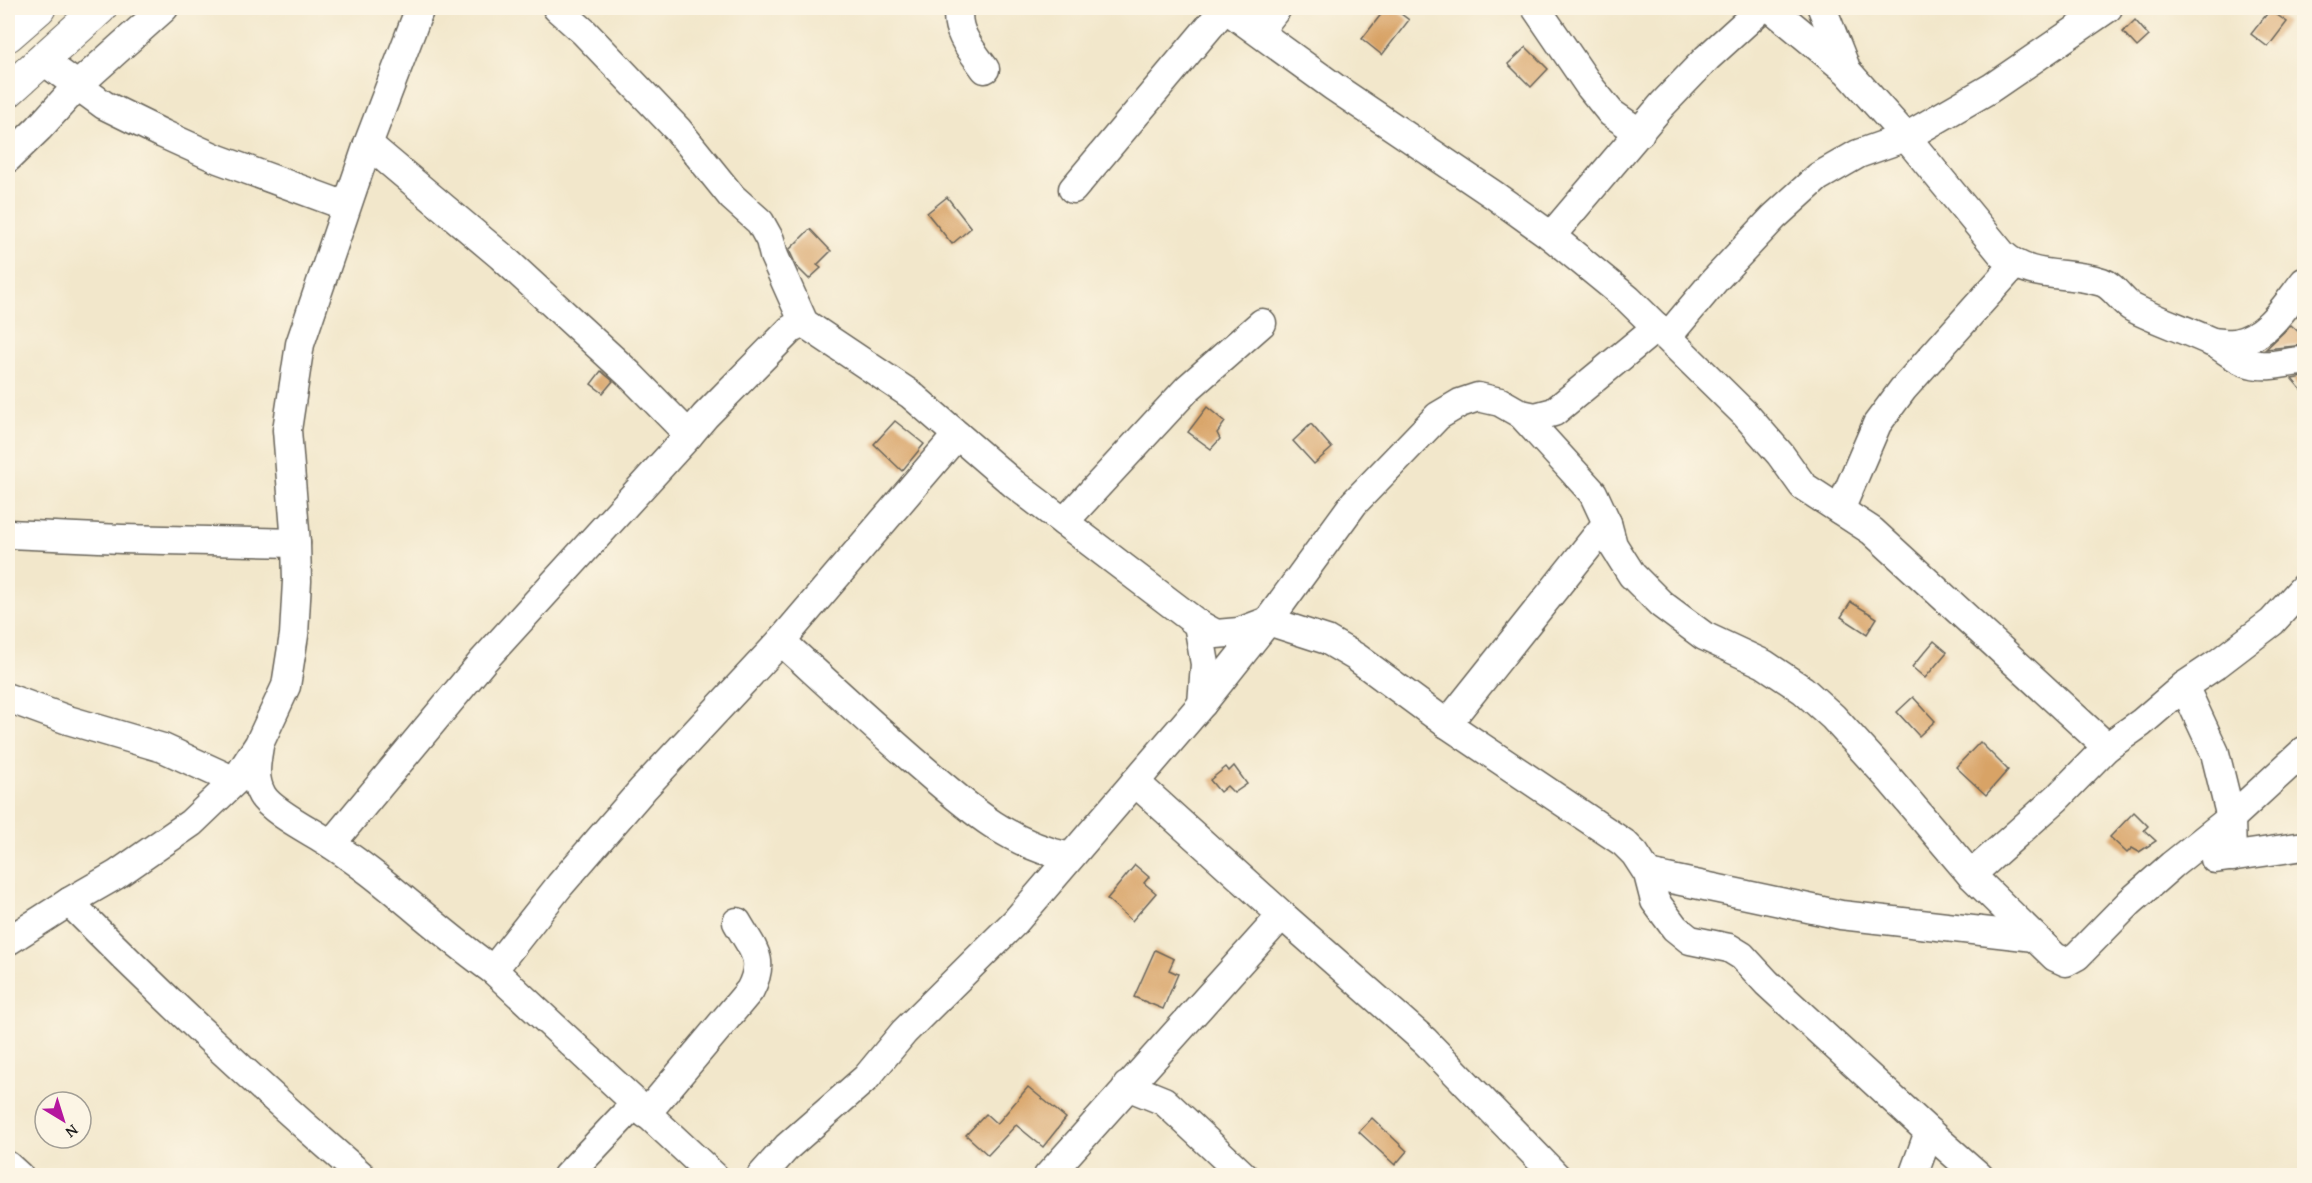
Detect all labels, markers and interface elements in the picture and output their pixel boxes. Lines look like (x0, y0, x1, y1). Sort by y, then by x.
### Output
north arrow (33, 1090, 93, 1150)
text: N (60, 1119, 84, 1145)

